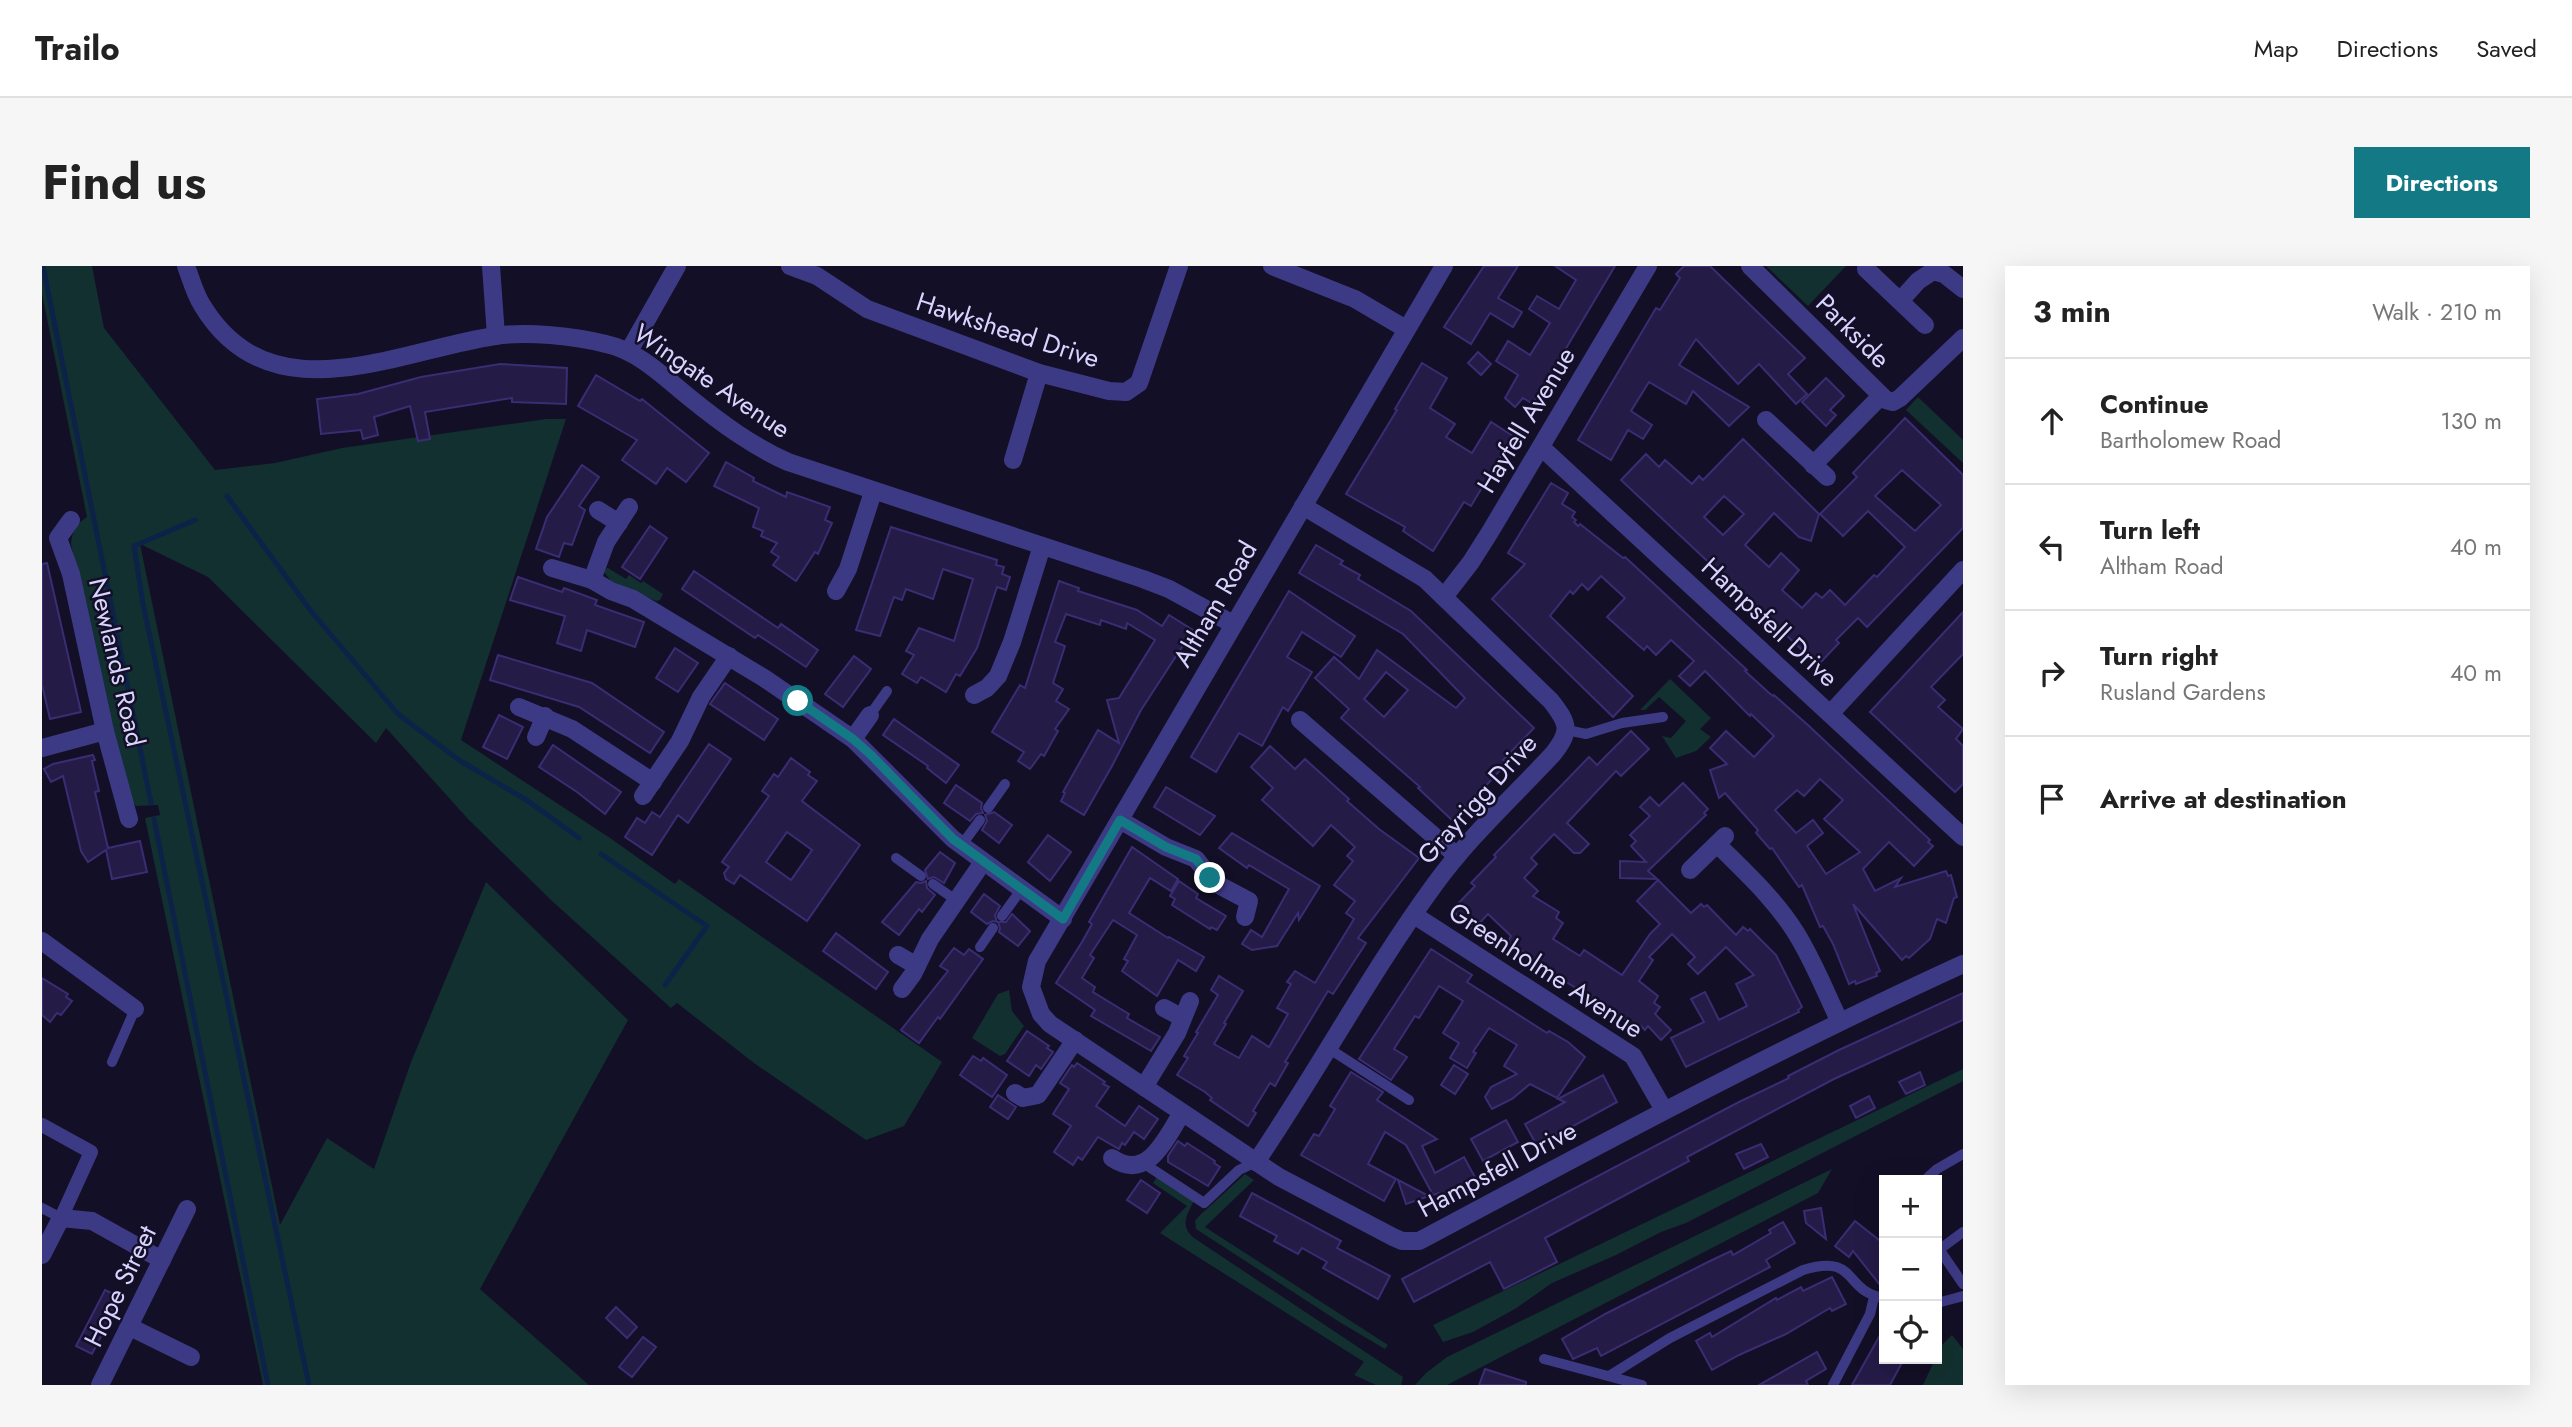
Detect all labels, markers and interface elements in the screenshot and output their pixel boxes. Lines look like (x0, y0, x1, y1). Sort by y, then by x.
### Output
text: Trailo (35, 25, 120, 72)
text: Map (2254, 31, 2299, 66)
text: Directions (2337, 31, 2438, 66)
text: Saved (2476, 31, 2537, 66)
text: Find us (42, 147, 206, 217)
button: Directions (2354, 147, 2530, 218)
street label: Hawkshead Drive (912, 282, 1104, 378)
street label: Parkside (1807, 285, 1899, 377)
text: 3 min (2033, 290, 2111, 333)
text: Walk · 210 m (2372, 295, 2502, 329)
street label: Wingate Avenue (626, 314, 798, 448)
street label: Hayfell Avenue (1467, 340, 1585, 500)
text: Continue (2100, 385, 2209, 423)
icon: ahead (2033, 402, 2071, 440)
text: 130 m (2440, 404, 2502, 438)
text: Bartholomew Road (2100, 423, 2281, 457)
text: Turn left (2100, 511, 2200, 549)
icon: left (2033, 528, 2071, 566)
text: 40 m (2450, 530, 2502, 564)
street label: Altham Road (1164, 534, 1266, 674)
street label: Hampsfell Drive (1693, 548, 1847, 696)
text: Altham Road (2100, 549, 2224, 583)
street label: Newlands Road (79, 574, 155, 750)
text: Turn right (2100, 637, 2218, 675)
icon: right (2033, 654, 2071, 692)
text: 40 m (2450, 656, 2502, 690)
text: Rusland Gardens (2100, 675, 2266, 709)
route start (782, 685, 813, 716)
street label: Grayrigg Drive (1408, 725, 1546, 873)
icon: arrive (2033, 780, 2071, 818)
text: Arrive at destination (2100, 780, 2347, 818)
route end (1194, 862, 1225, 893)
street label: Greenholme Avenue (1441, 893, 1651, 1047)
street label: Hampsfell Drive (1411, 1111, 1583, 1227)
map controls (1879, 1175, 1942, 1364)
button: + (1879, 1175, 1942, 1238)
street label: Hope Street (74, 1218, 166, 1353)
button: − (1879, 1238, 1942, 1301)
button: locate (1879, 1301, 1942, 1364)

